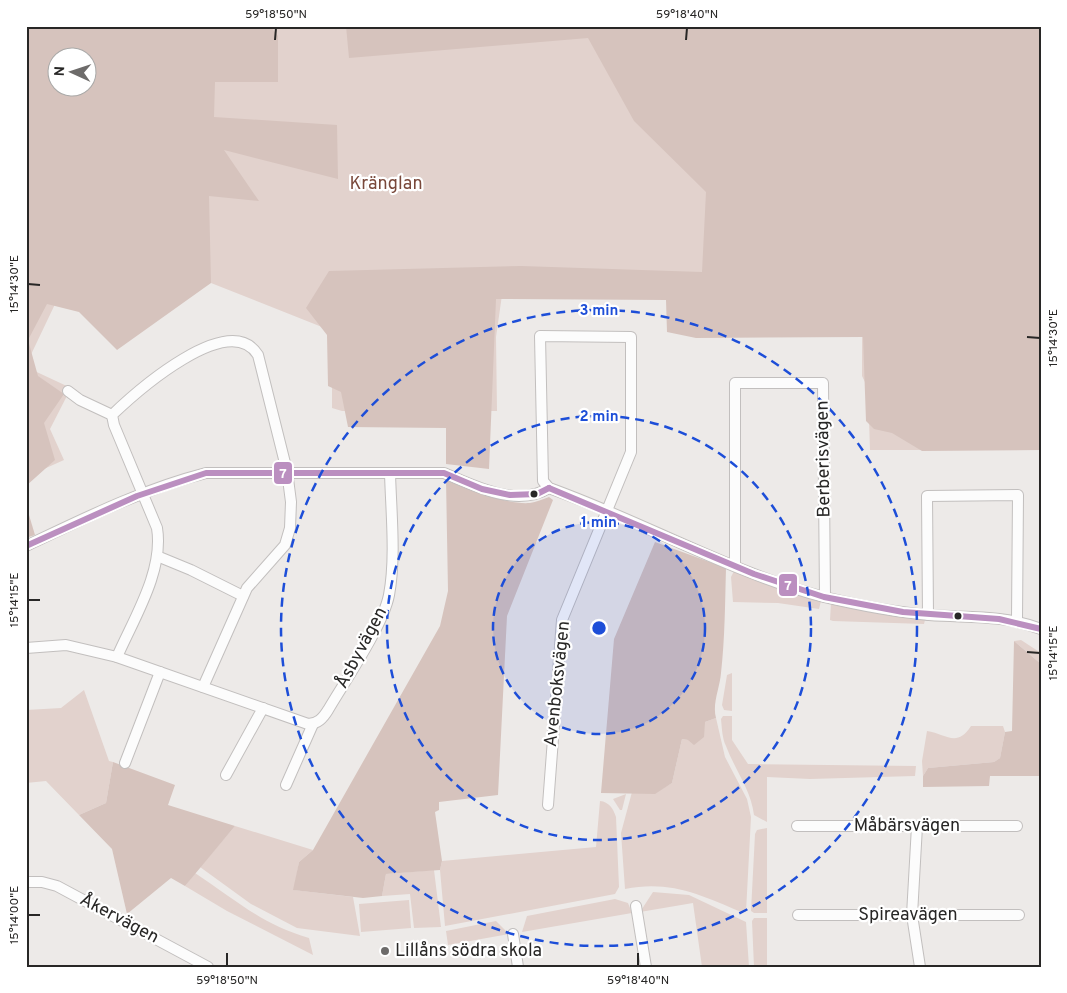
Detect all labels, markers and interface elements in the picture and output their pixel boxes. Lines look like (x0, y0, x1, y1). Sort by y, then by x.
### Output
text: 59°18'50"N (245, 7, 307, 23)
text: 59°18'40"N (656, 7, 718, 23)
north arrow (48, 48, 98, 98)
text: N (52, 66, 69, 77)
park label: Kränglan (349, 173, 423, 196)
text: 15°14'30"E (7, 255, 23, 313)
text: 3 min (579, 302, 619, 321)
text: 15°14'30"E (1046, 309, 1062, 367)
street label: Berberisvägen (811, 400, 837, 518)
text: 2 min (579, 408, 619, 427)
line badge: 7 (273, 461, 293, 485)
text: 7 (279, 466, 287, 483)
unlabelled marker (529, 489, 539, 499)
text: 1 min (581, 514, 617, 533)
text: 15°14'15"E (7, 572, 23, 628)
line badge: 7 (778, 573, 798, 597)
text: 7 (784, 578, 792, 595)
street label: Åsbyvägen (331, 603, 393, 693)
unlabelled marker (953, 611, 963, 621)
centre of rings (590, 619, 608, 637)
street label: Avenboksvägen (540, 620, 576, 748)
text: 15°14'15"E (1046, 625, 1062, 681)
street label: Måbärsvägen (854, 815, 960, 838)
text: 15°14'00"E (7, 886, 23, 944)
street label: Åkervägen (75, 889, 163, 949)
street label: Spireavägen (858, 904, 958, 927)
place label: Lillåns södra skola (395, 940, 542, 963)
marker: Lillåns södra skola (379, 945, 391, 957)
text: 59°18'50"N (196, 973, 258, 989)
text: 59°18'40"N (607, 973, 669, 989)

